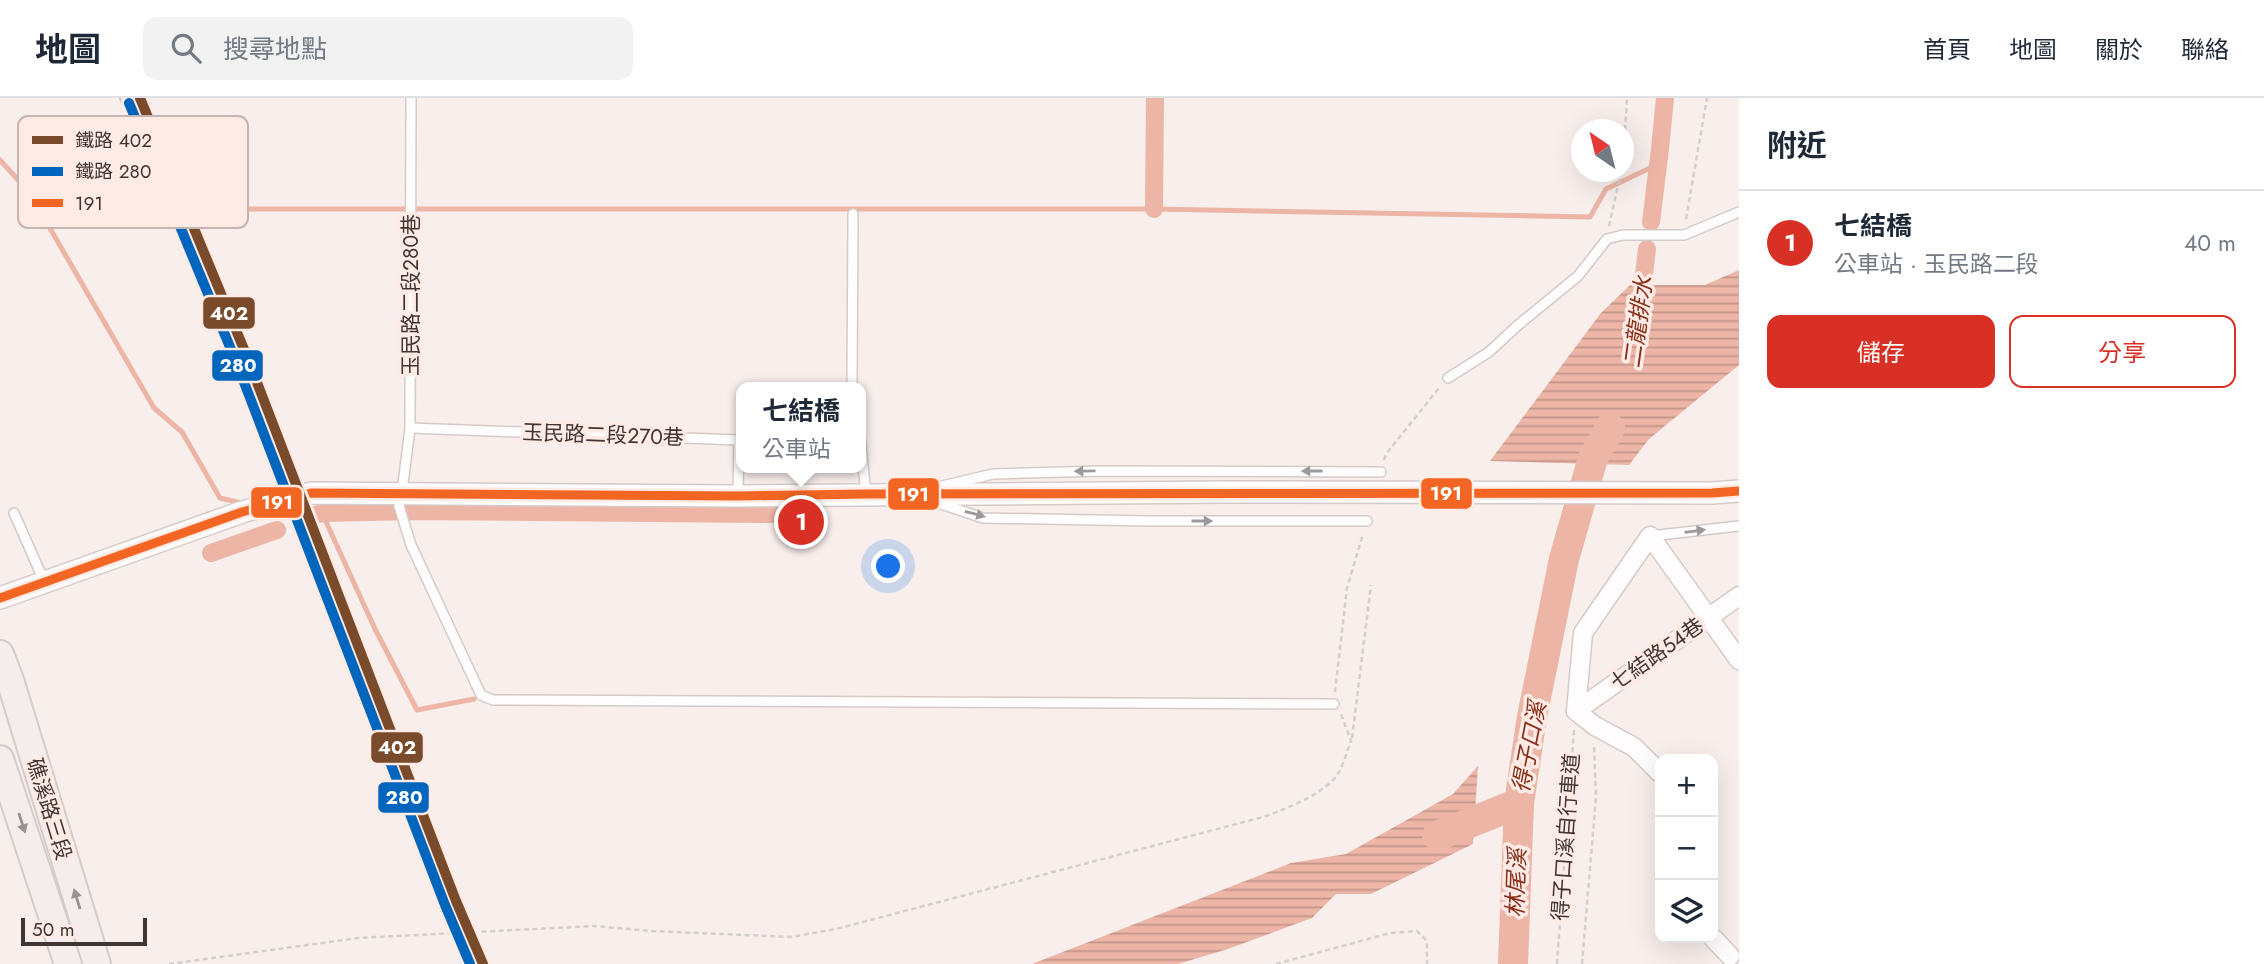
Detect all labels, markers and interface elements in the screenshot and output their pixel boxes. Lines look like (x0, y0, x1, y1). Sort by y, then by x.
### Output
search box (143, 17, 633, 80)
text: 地圖 (35, 26, 101, 73)
icon: search (167, 29, 205, 67)
text: 搜尋地點 (223, 30, 327, 68)
text: 首頁 (1923, 32, 1971, 67)
text: 地圖 (2009, 32, 2057, 67)
text: 關於 (2095, 32, 2143, 67)
text: 聯絡 (2181, 32, 2229, 67)
legend (18, 116, 248, 228)
north arrow (1571, 119, 1634, 182)
text: 附近 (1767, 124, 1827, 167)
text: 鐵路 402 (75, 127, 152, 154)
text: 鐵路 280 (75, 158, 151, 185)
text: 191 (75, 190, 103, 217)
text: 七結橋 (1834, 207, 1912, 245)
street label: 玉民路二段280巷 (396, 214, 426, 376)
text: 1 (1784, 226, 1796, 260)
text: 40 m (2184, 226, 2236, 260)
text: 公車站 · 玉民路二段 (1834, 247, 2039, 281)
water label: 二龍排水 (1615, 273, 1661, 370)
line badge: 402 (202, 296, 256, 330)
text: 402 (210, 300, 248, 327)
button: 儲存 (1767, 315, 1995, 388)
button: 分享 (2009, 315, 2236, 388)
line badge: 280 (211, 349, 264, 382)
text: 280 (220, 352, 256, 379)
popup (736, 382, 866, 473)
text: 七結橋 (762, 392, 840, 430)
street label: 玉民路二段270巷 (522, 417, 684, 453)
text: 公車站 (762, 432, 831, 466)
one-way arrow (1301, 465, 1323, 477)
one-way arrow (1074, 466, 1096, 477)
line badge: 191 (887, 477, 940, 511)
line badge: 191 (1420, 477, 1473, 510)
text: 191 (1430, 480, 1462, 507)
text: 191 (897, 481, 929, 508)
line badge: 191 (250, 486, 303, 519)
text: 191 (261, 489, 293, 516)
pin: 1 (778, 496, 824, 548)
one-way arrow (965, 510, 986, 520)
one-way arrow (1191, 515, 1213, 527)
one-way arrow (1684, 525, 1706, 536)
your location (871, 549, 905, 583)
street label: 七結路54巷 (1604, 611, 1710, 697)
water label: 得子口溪 (1504, 696, 1555, 795)
line badge: 402 (370, 731, 424, 764)
text: 402 (378, 734, 416, 761)
street label: 得子口溪自行車道 (1545, 752, 1587, 922)
street label: 礁溪路三段 (19, 754, 79, 864)
map controls (1655, 754, 1718, 943)
button: + (1655, 754, 1718, 817)
line badge: 280 (377, 781, 430, 814)
text: 280 (386, 784, 422, 811)
one-way arrow (17, 813, 28, 834)
button: − (1655, 817, 1718, 880)
water label: 林尾溪 (1498, 845, 1534, 918)
button: layers (1655, 880, 1718, 943)
one-way arrow (71, 888, 81, 909)
scale bar (21, 915, 147, 947)
text: 50 m (32, 916, 75, 943)

